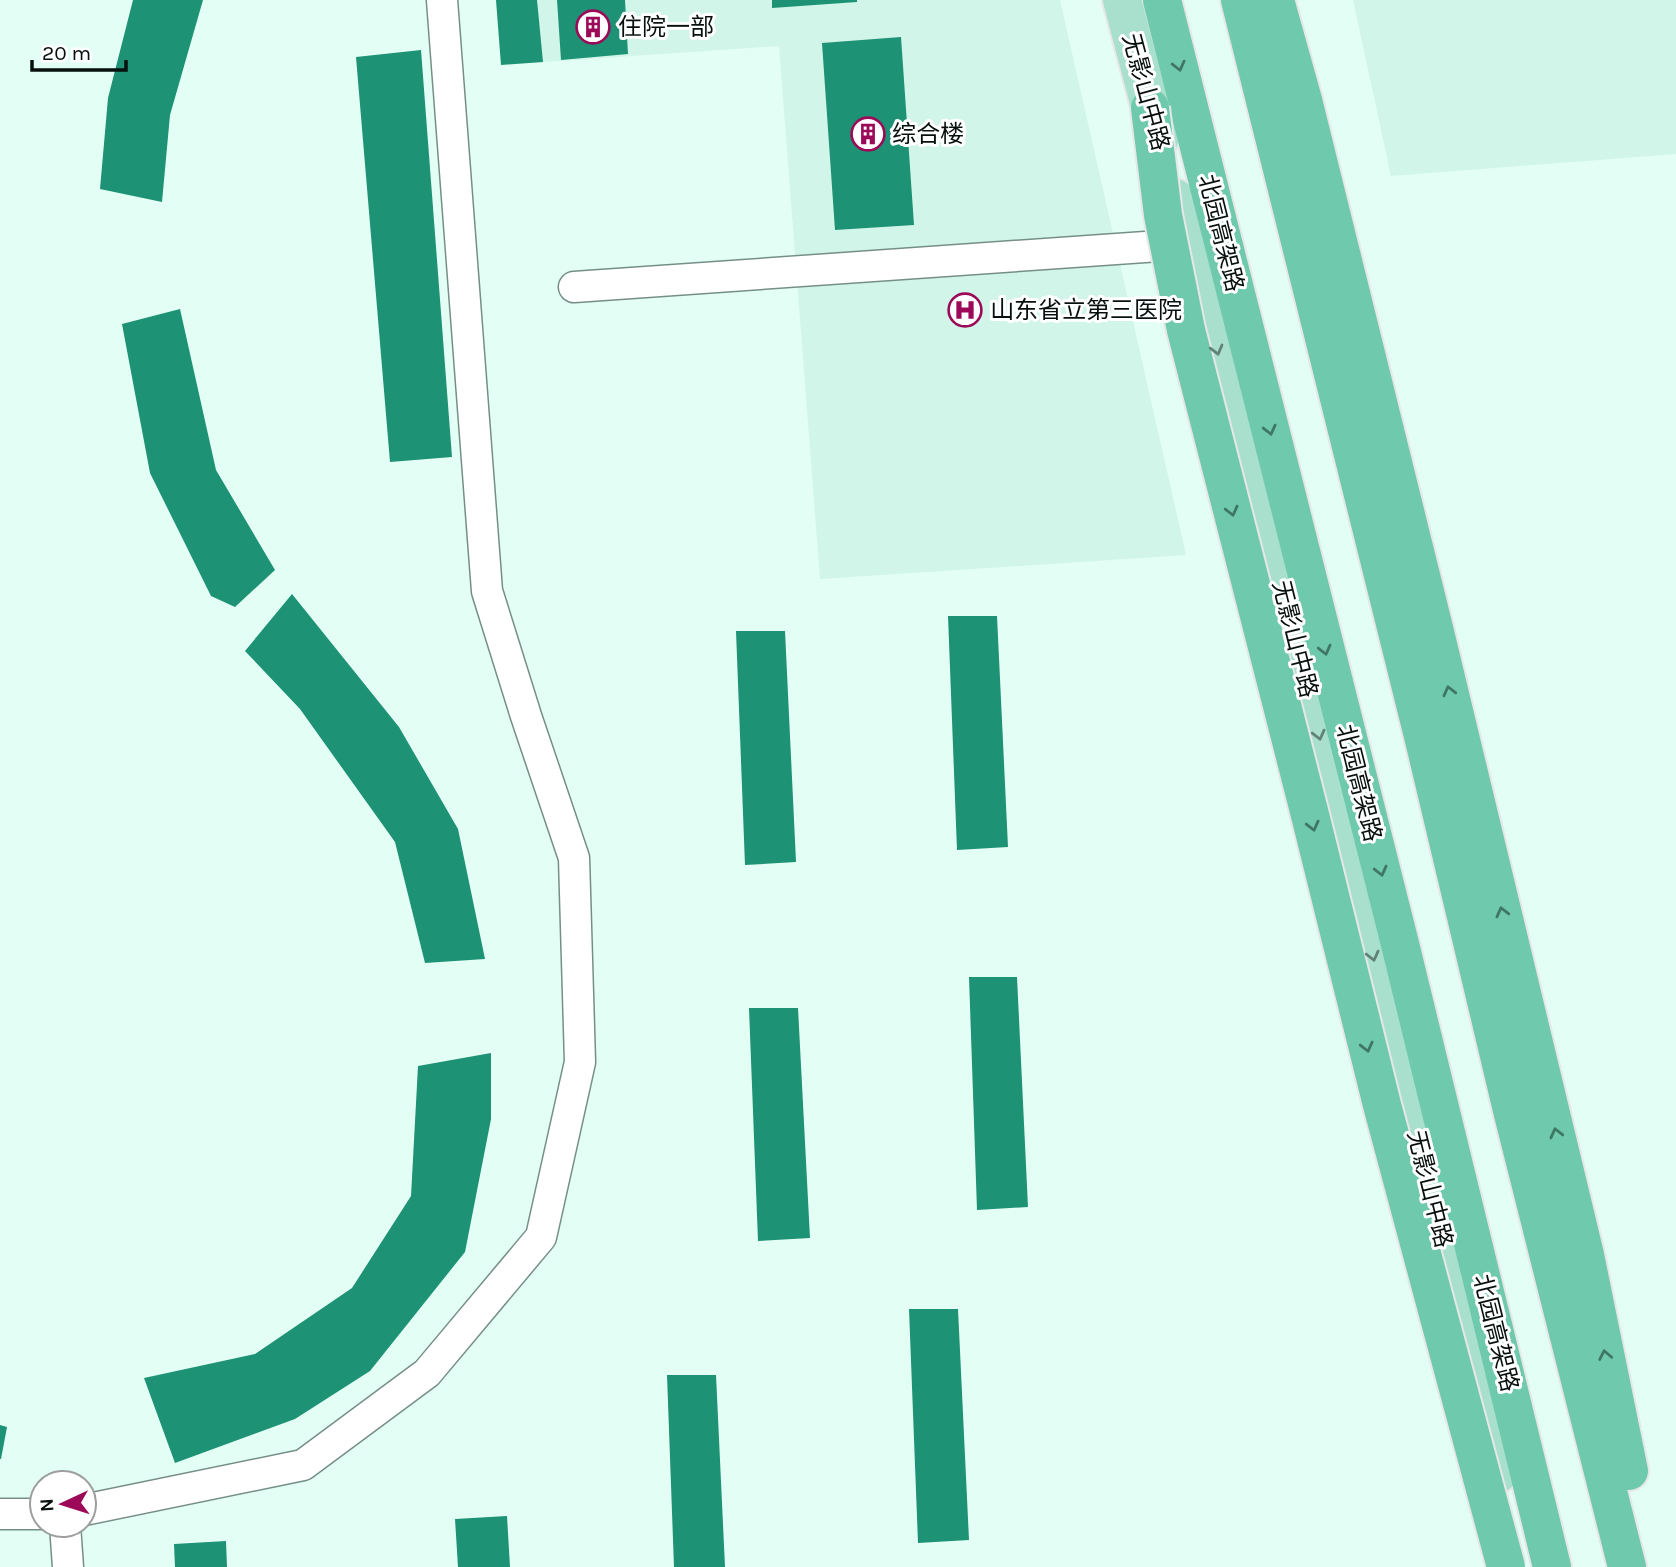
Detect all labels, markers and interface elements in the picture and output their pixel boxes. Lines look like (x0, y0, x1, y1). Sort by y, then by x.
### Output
building icon: 住院一部 (574, 8, 612, 46)
place label: 住院一部 (618, 13, 714, 41)
scale bar (32, 28, 126, 72)
street label: 无影山中路 (1117, 30, 1175, 154)
text: 20 m (42, 41, 91, 65)
one-way arrow (1171, 60, 1185, 72)
building icon: 综合楼 (849, 115, 887, 153)
place label: 综合楼 (892, 120, 964, 148)
street label: 北园高架路 (1193, 171, 1249, 295)
hospital icon: 山东省立第三医院 (946, 291, 984, 329)
place label: 山东省立第三医院 (990, 296, 1182, 324)
one-way arrow (1209, 343, 1223, 355)
one-way arrow (1262, 423, 1276, 435)
one-way arrow (1224, 504, 1238, 516)
street label: 无影山中路 (1267, 577, 1323, 701)
one-way arrow (1317, 644, 1331, 656)
one-way arrow (1443, 685, 1457, 697)
street label: 北园高架路 (1331, 721, 1387, 845)
one-way arrow (1311, 729, 1325, 741)
one-way arrow (1305, 820, 1319, 832)
one-way arrow (1373, 864, 1387, 876)
one-way arrow (1496, 906, 1510, 918)
one-way arrow (1365, 950, 1379, 962)
one-way arrow (1359, 1041, 1373, 1053)
street label: 无影山中路 (1402, 1127, 1458, 1251)
one-way arrow (1549, 1127, 1564, 1139)
street label: 北园高架路 (1468, 1271, 1524, 1395)
one-way arrow (1599, 1349, 1614, 1361)
north arrow (28, 1469, 98, 1539)
text: N (36, 1498, 58, 1513)

